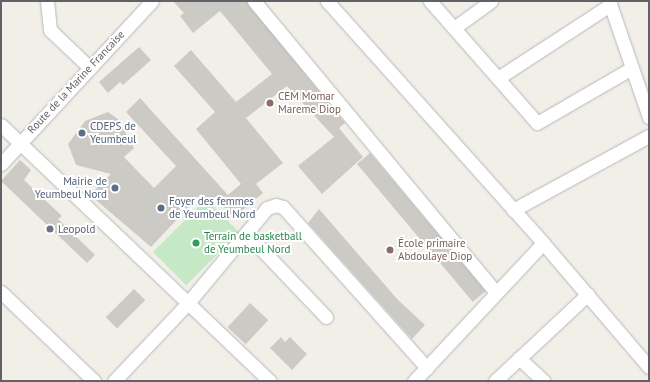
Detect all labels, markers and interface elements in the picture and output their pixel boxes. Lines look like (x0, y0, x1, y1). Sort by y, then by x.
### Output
street label: Route de la Marine Francaise (25, 28, 127, 136)
place label: CEM Momar Mareme Diop (278, 90, 341, 116)
marker: CEM Momar Mareme Diop (265, 98, 275, 108)
place label: CDEPS de Yeumbeul (90, 120, 136, 146)
marker: CDEPS de Yeumbeul (77, 128, 87, 138)
place label: Mairie de Yeumbeul Nord (35, 175, 107, 201)
marker: Mairie de Yeumbeul Nord (110, 183, 120, 193)
place label: Foyer des femmes de Yeumbeul Nord (169, 195, 256, 221)
marker: Foyer des femmes de Yeumbeul Nord (156, 203, 166, 213)
place label: Leopold (58, 222, 95, 236)
marker: Leopold (45, 224, 55, 234)
place label: Terrain de basketball de Yeumbeul Nord (204, 230, 302, 256)
place label: École primaire Abdoulaye Diop (398, 237, 472, 263)
marker: Terrain de basketball de Yeumbeul Nord (191, 238, 201, 248)
marker: École primaire Abdoulaye Diop (385, 245, 395, 255)

